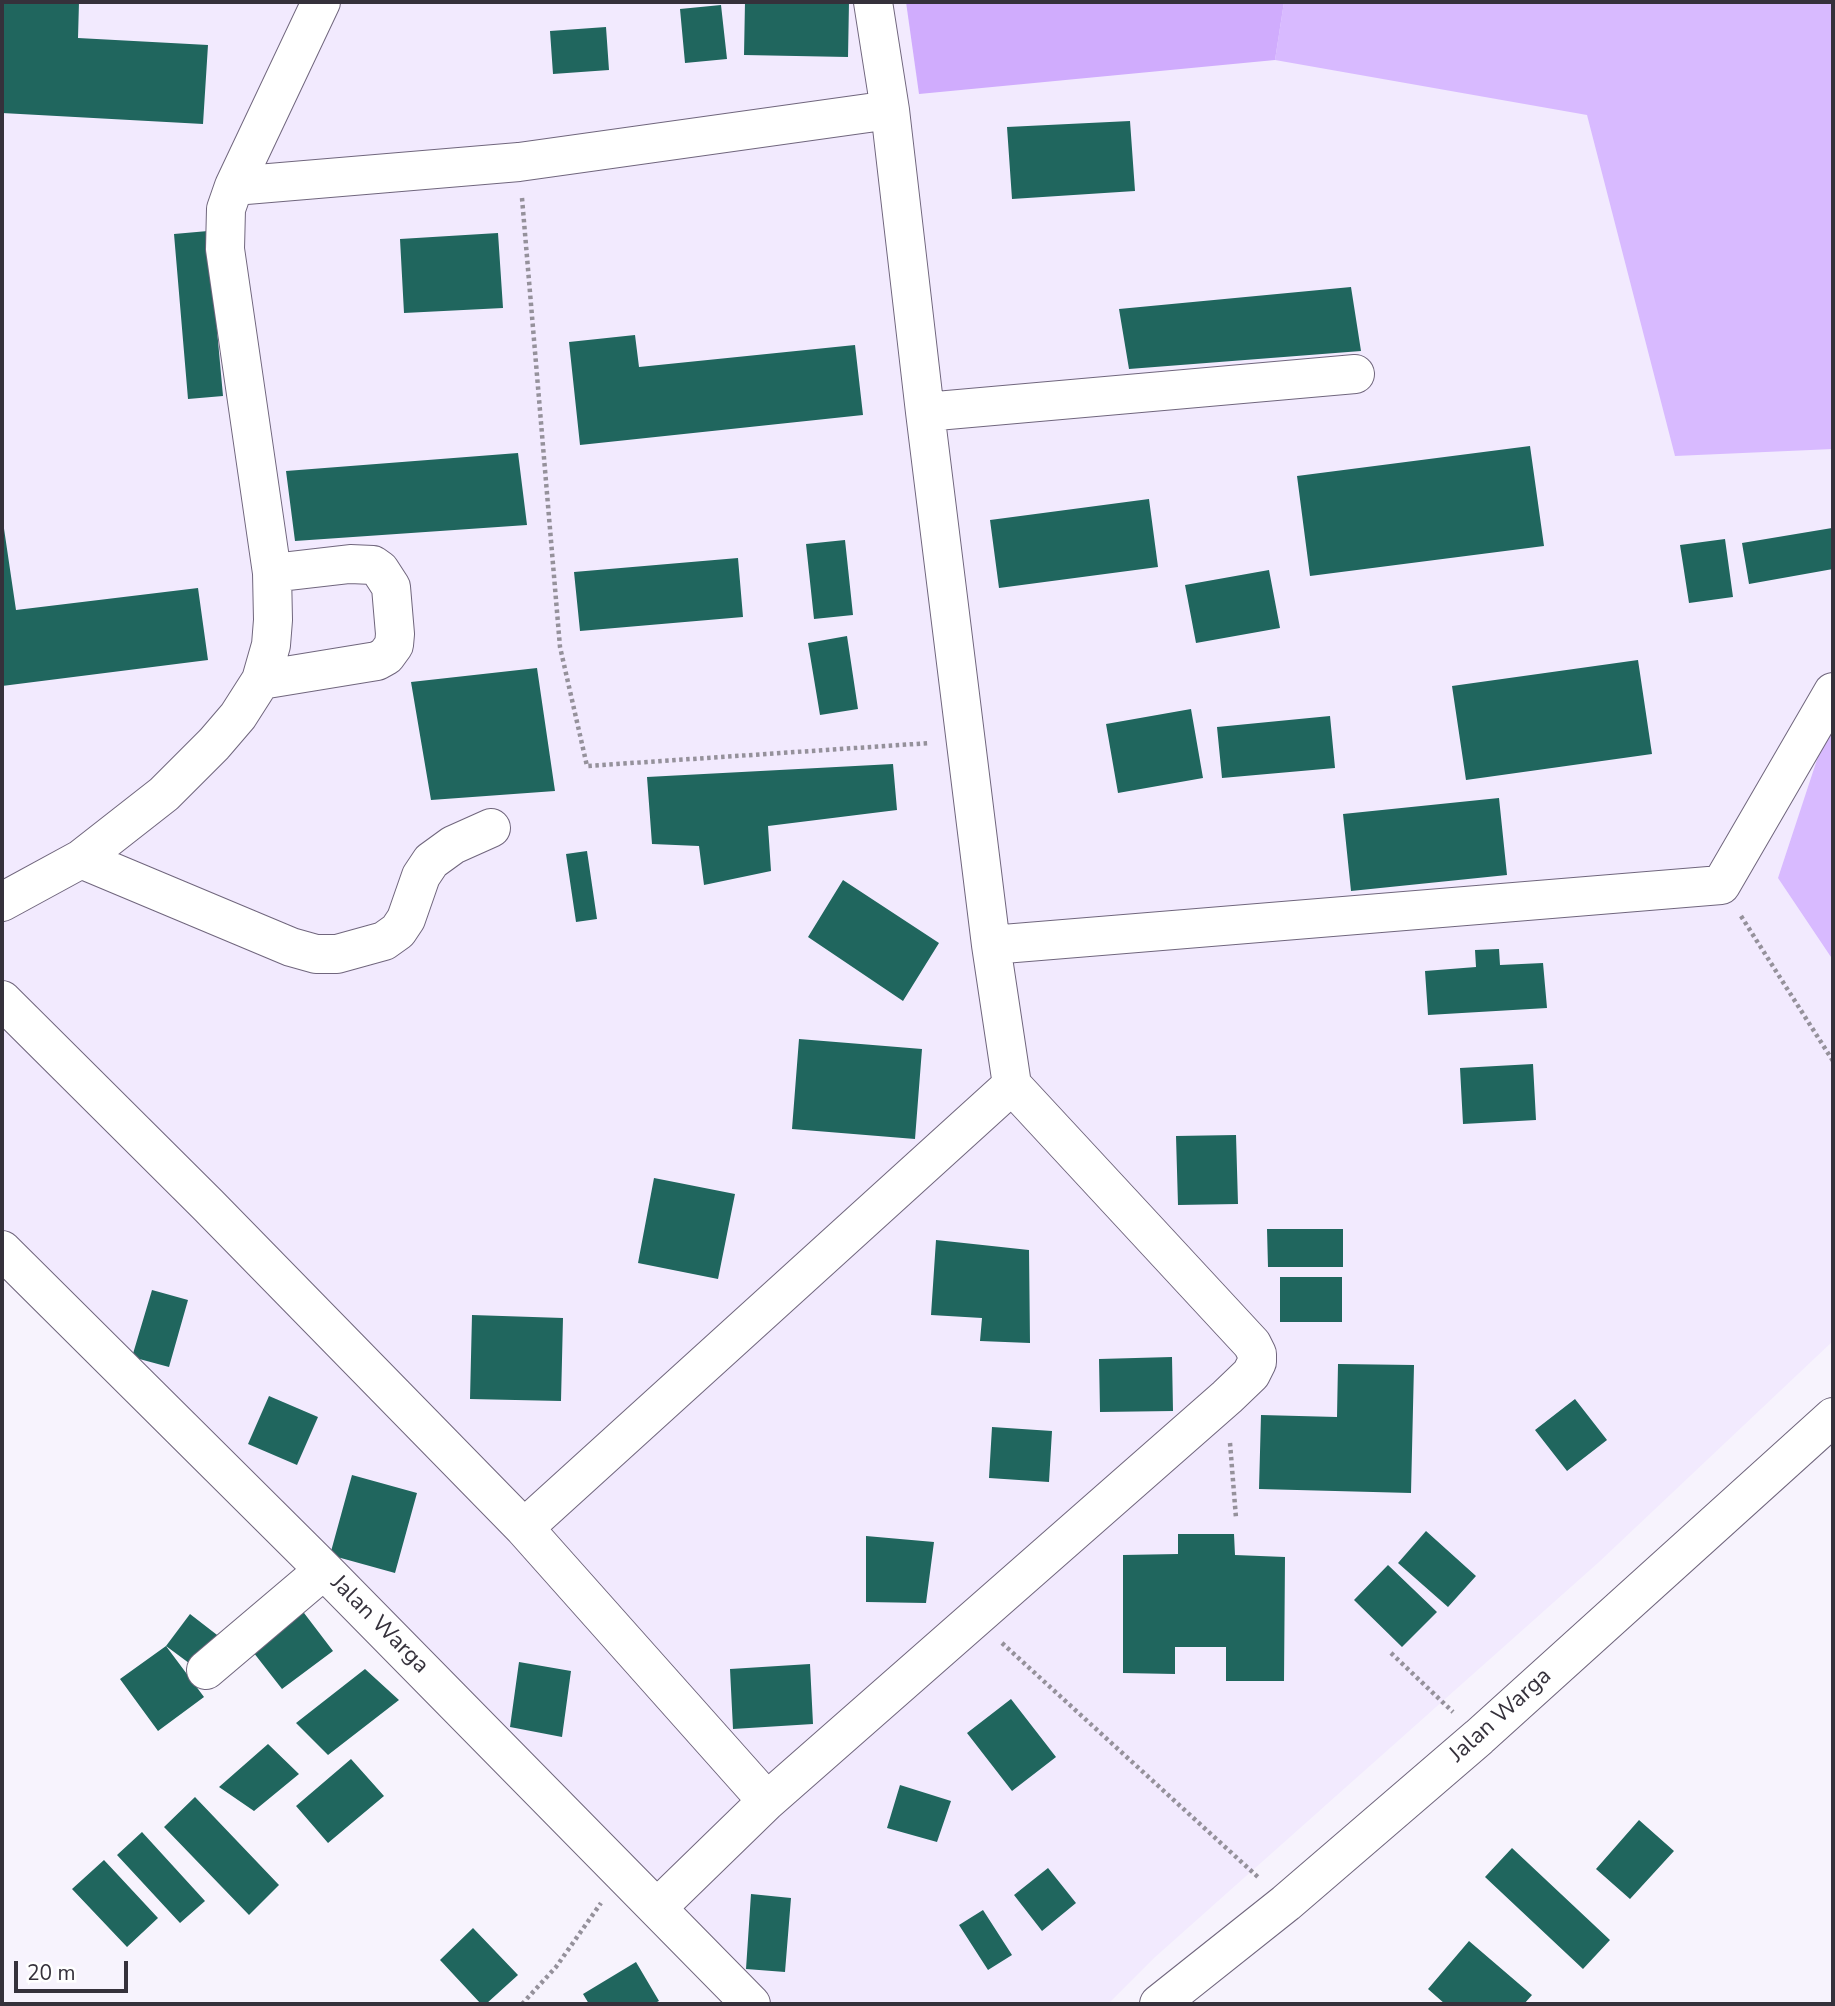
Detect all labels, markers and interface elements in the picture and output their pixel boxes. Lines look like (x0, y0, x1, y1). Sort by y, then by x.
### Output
street label: Jalan Warga (324, 1570, 434, 1680)
street label: Jalan Warga (1444, 1663, 1558, 1769)
scale bar (18, 1946, 131, 1990)
text: 20 m (27, 1959, 76, 1987)

